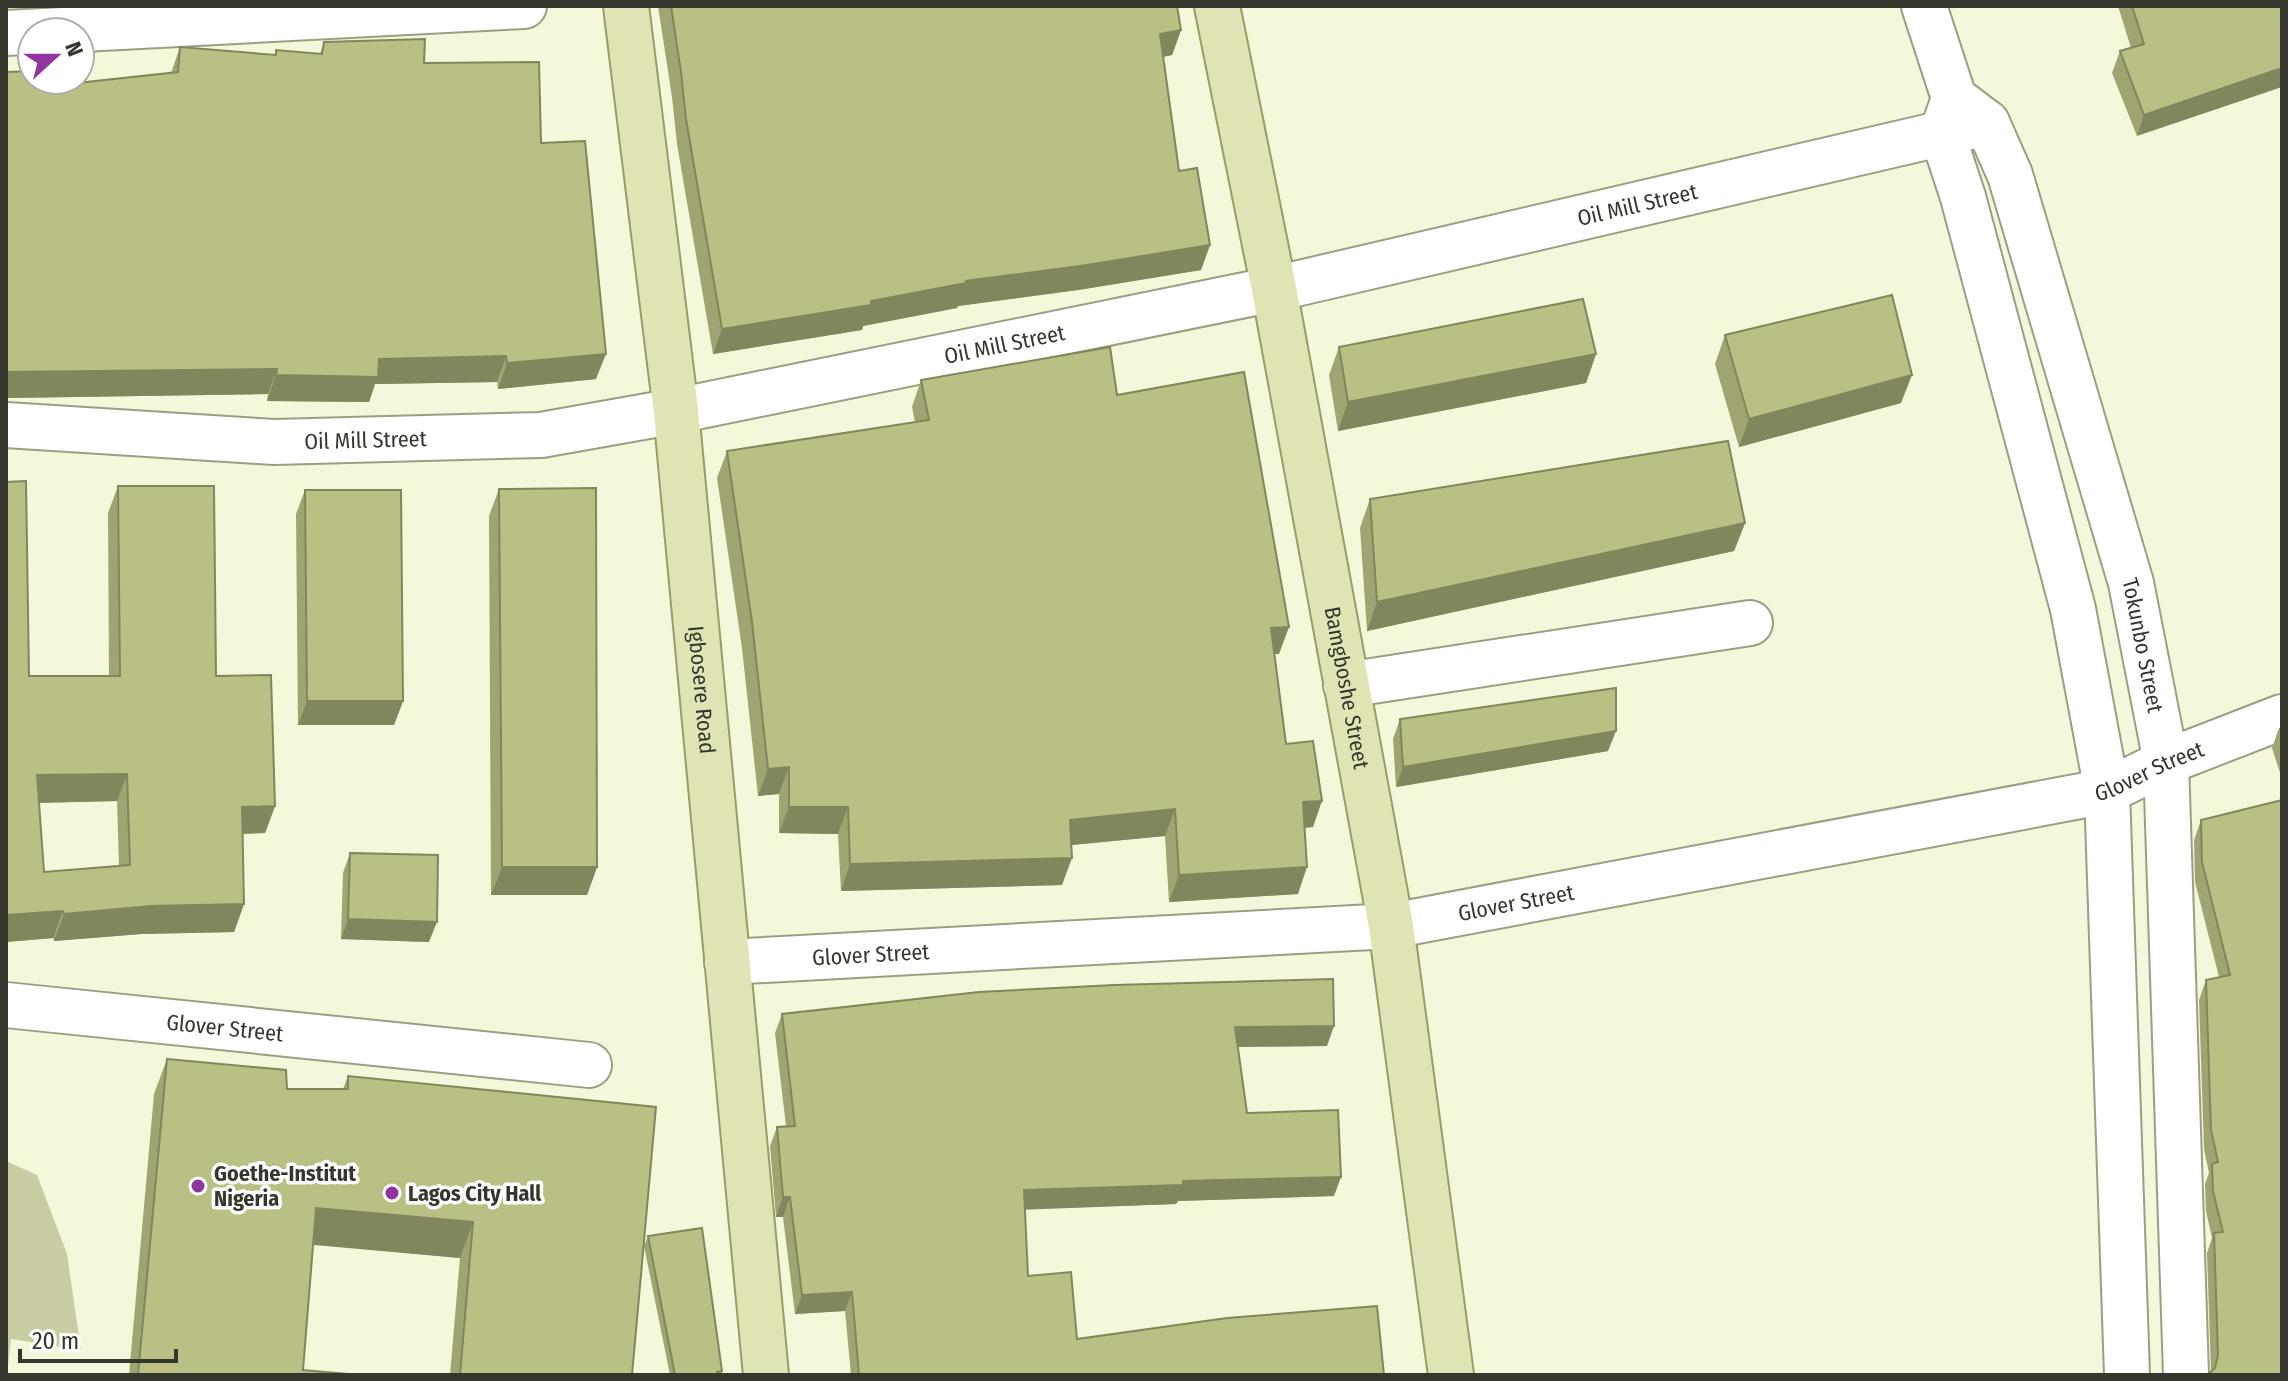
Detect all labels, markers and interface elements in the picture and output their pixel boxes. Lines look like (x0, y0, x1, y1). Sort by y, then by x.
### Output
north arrow (16, 16, 96, 96)
text: N (59, 38, 89, 60)
street label: Oil Mill Street (1575, 178, 1701, 232)
street label: Oil Mill Street (942, 319, 1068, 370)
street label: Oil Mill Street (304, 425, 428, 455)
street label: Tokunbo Street (2116, 575, 2169, 716)
street label: Bamgboshe Street (1319, 604, 1375, 772)
street label: Igbosere Road (682, 625, 721, 755)
street label: Glover Street (2093, 735, 2208, 807)
street label: Glover Street (1456, 879, 1577, 927)
street label: Glover Street (811, 938, 931, 971)
street label: Glover Street (165, 1009, 285, 1048)
place label: Goethe-Institut Nigeria (214, 1160, 356, 1212)
marker: Goethe-Institut Nigeria (189, 1177, 207, 1195)
place label: Lagos City Hall (408, 1180, 542, 1207)
marker: Lagos City Hall (383, 1184, 401, 1202)
scale bar (20, 1313, 176, 1363)
text: 20 m (32, 1327, 79, 1355)

